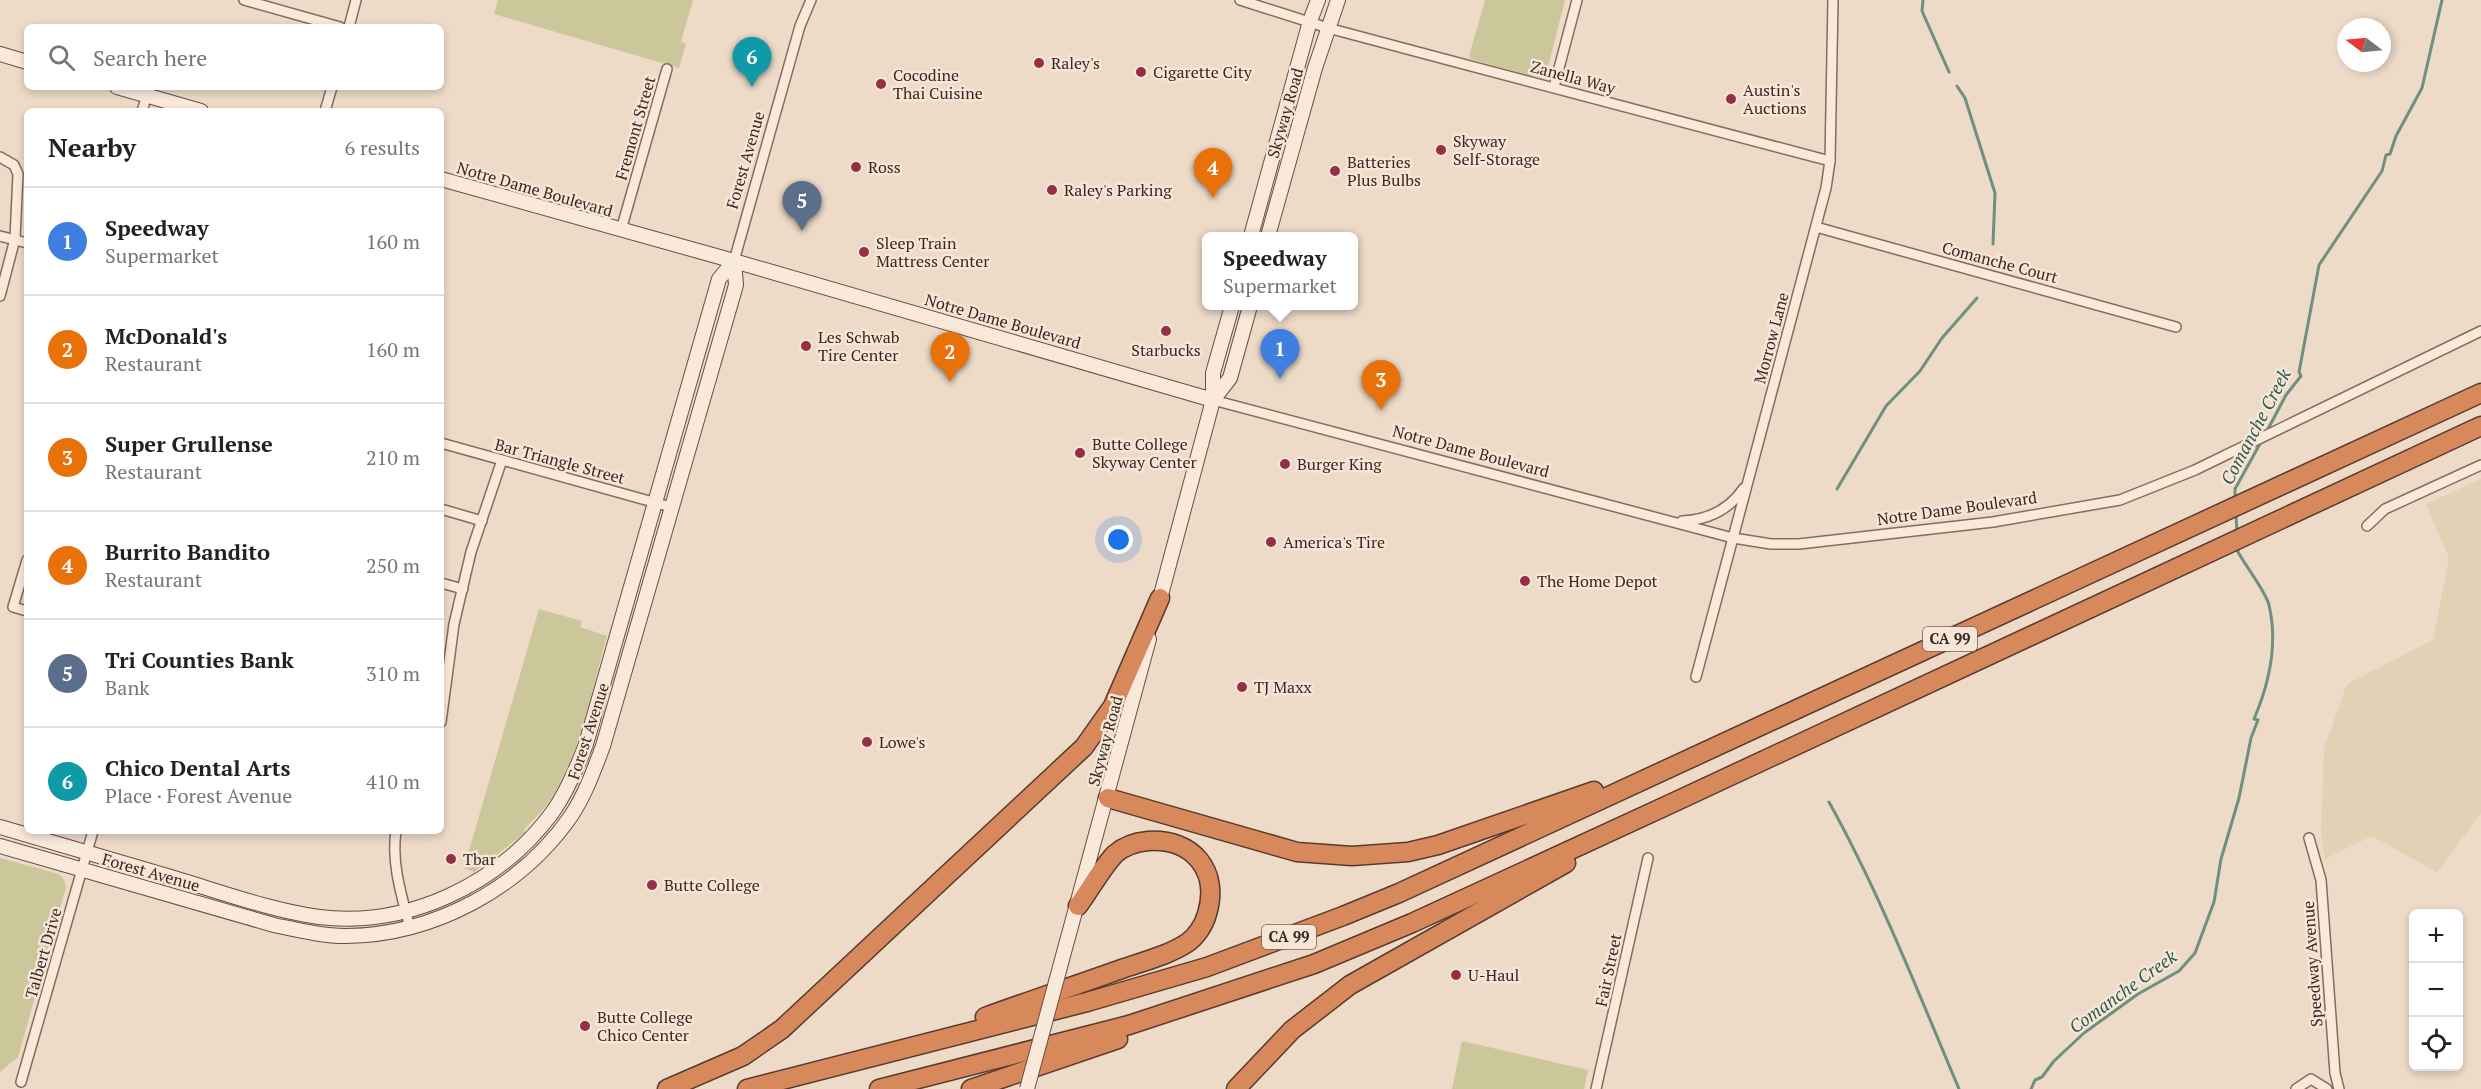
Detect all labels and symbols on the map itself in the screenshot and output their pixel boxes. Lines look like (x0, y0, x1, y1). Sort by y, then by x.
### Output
north arrow (2337, 18, 2391, 72)
pin: 6 (732, 38, 771, 87)
place label: Raley's (1051, 52, 1100, 74)
street label: Zanella Way (1528, 55, 1619, 99)
marker: Raley's (1032, 56, 1046, 70)
place label: Cigarette City (1153, 61, 1253, 83)
place label: Cocodine Thai Cuisine (893, 64, 983, 104)
marker: Cigarette City (1134, 65, 1148, 79)
street label: Skyway Road (1262, 65, 1308, 161)
street label: Fremont Street (610, 73, 660, 183)
marker: Cocodine Thai Cuisine (874, 77, 888, 91)
place label: Austin's Auctions (1743, 79, 1807, 119)
marker: Austin's Auctions (1724, 92, 1738, 106)
street label: Forest Avenue (721, 109, 769, 211)
place label: Skyway Self-Storage (1453, 130, 1540, 170)
marker: Skyway Self-Storage (1434, 143, 1448, 157)
pin: 4 (1194, 148, 1232, 198)
place label: Batteries Plus Bulbs (1347, 151, 1421, 191)
street label: Notre Dame Boulevard (454, 156, 616, 222)
place label: Ross (868, 156, 901, 178)
marker: Ross (849, 160, 863, 174)
marker: Batteries Plus Bulbs (1328, 164, 1342, 178)
place label: Raley's Parking (1064, 179, 1172, 201)
pin: 5 (782, 182, 822, 231)
marker: Raley's Parking (1045, 183, 1059, 197)
place label: Sleep Train Mattress Center (876, 232, 990, 272)
street label: Comanche Court (1940, 236, 2060, 288)
marker: Sleep Train Mattress Center (857, 245, 871, 259)
street label: Notre Dame Boulevard (922, 288, 1084, 354)
street label: Morrow Lane (1748, 290, 1794, 386)
marker: Starbucks (1159, 324, 1173, 338)
place label: Les Schwab Tire Center (818, 326, 900, 366)
pin: 1 (1260, 330, 1300, 379)
pin: 2 (930, 332, 970, 382)
marker: Les Schwab Tire Center (799, 339, 813, 353)
place label: Starbucks (1131, 339, 1201, 361)
pin: 3 (1362, 360, 1400, 410)
water label: Comanche Creek (2215, 364, 2296, 489)
street label: Notre Dame Boulevard (1390, 420, 1552, 483)
street label: Bar Triangle Street (493, 433, 628, 489)
place label: Butte College Skyway Center (1092, 433, 1198, 473)
marker: Butte College Skyway Center (1073, 446, 1087, 460)
place label: Burger King (1297, 453, 1382, 475)
marker: Burger King (1278, 457, 1292, 471)
street label: Notre Dame Boulevard (1876, 486, 2038, 530)
your location (1104, 525, 1133, 554)
place label: America's Tire (1283, 531, 1385, 553)
marker: America's Tire (1264, 535, 1278, 549)
place label: The Home Depot (1537, 570, 1658, 592)
marker: The Home Depot (1518, 574, 1532, 588)
road number: CA 99 (1923, 627, 1977, 651)
place label: TJ Maxx (1254, 676, 1312, 698)
street label: Forest Avenue (562, 680, 614, 782)
marker: TJ Maxx (1235, 680, 1249, 694)
street label: Skyway Road (1082, 693, 1128, 789)
place label: Lowe's (879, 731, 925, 753)
marker: Lowe's (860, 735, 874, 749)
street label: Forest Avenue (100, 848, 202, 896)
place label: Tbar (463, 848, 497, 870)
marker: Tbar (444, 852, 458, 866)
place label: Butte College (664, 874, 760, 896)
marker: Butte College (645, 878, 659, 892)
street label: Speedway Avenue (2297, 900, 2327, 1028)
street label: Talbert Drive (20, 905, 66, 1001)
road number: CA 99 (1262, 925, 1316, 949)
street label: Fair Street (1590, 931, 1626, 1009)
water label: Comanche Creek (2064, 944, 2181, 1038)
place label: U-Haul (1468, 964, 1519, 986)
marker: U-Haul (1449, 968, 1463, 982)
place label: Butte College Chico Center (597, 1006, 693, 1046)
marker: Butte College Chico Center (578, 1019, 592, 1033)

